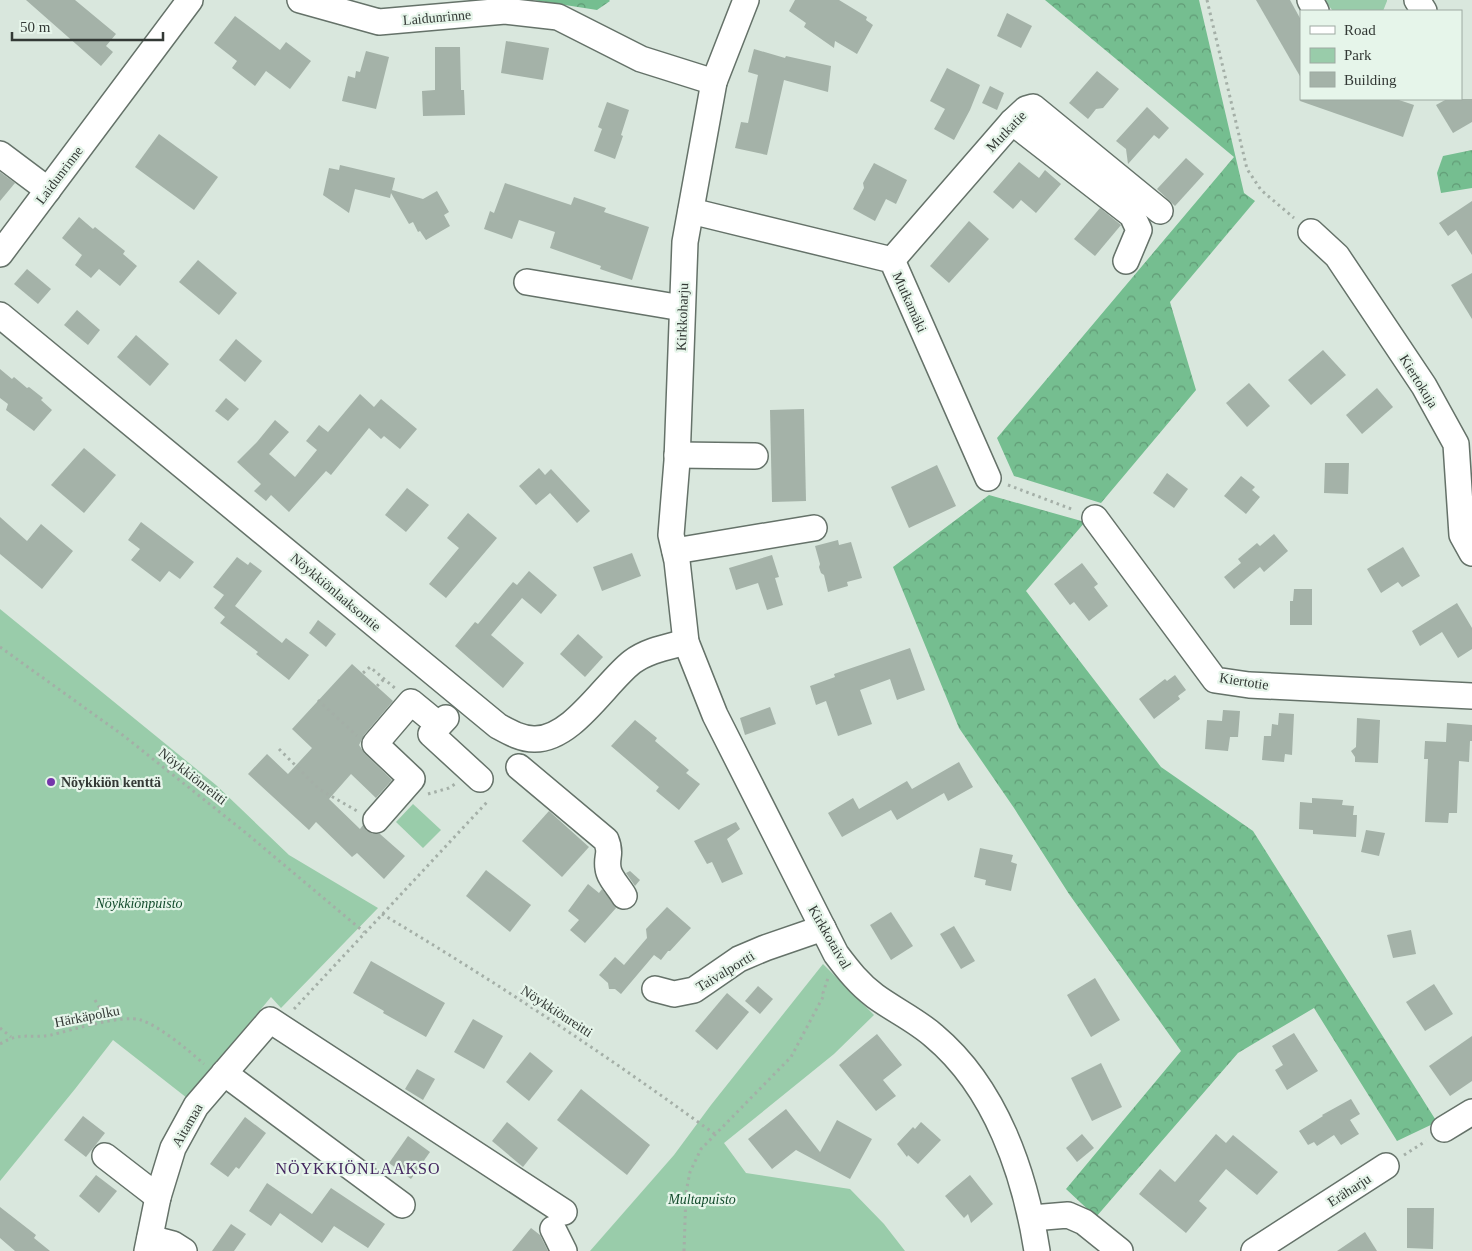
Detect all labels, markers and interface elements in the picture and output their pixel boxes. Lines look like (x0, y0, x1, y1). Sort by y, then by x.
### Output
street label: Laidunrinne (402, 7, 472, 28)
scale bar (12, 10, 164, 42)
legend (1300, 10, 1462, 100)
text: 50 m (20, 19, 51, 35)
text: Road (1344, 22, 1376, 38)
text: Park (1344, 47, 1372, 63)
text: Building (1344, 72, 1397, 88)
street label: Mutkatie (983, 108, 1029, 155)
street label: Laidunrinne (33, 143, 86, 207)
street label: Mutkamäki (890, 270, 930, 335)
street label: Kirkkoharju (674, 283, 691, 351)
street label: Kiertokuja (1396, 352, 1441, 411)
street label: Nöykkiönlaaksontie (288, 550, 384, 634)
street label: Kiertotie (1218, 670, 1270, 693)
street label: Nöykkiönreitti (156, 745, 230, 808)
place label: Nöykkiön kenttä (61, 775, 161, 790)
marker: Nöykkiön kenttä (45, 776, 57, 788)
park label: Nöykkiönpuisto (94, 896, 183, 911)
street label: Kirkkotaival (805, 903, 854, 972)
street label: Taivalportti (693, 948, 757, 995)
street label: Nöykkiönreitti (518, 983, 595, 1040)
street label: Härkäpolku (53, 1003, 121, 1030)
street label: Aitamaa (169, 1100, 206, 1150)
district label: NÖYKKIÖNLAAKSO (275, 1160, 441, 1177)
street label: Eräharju (1325, 1171, 1374, 1210)
park label: Multapuisto (667, 1192, 736, 1207)

